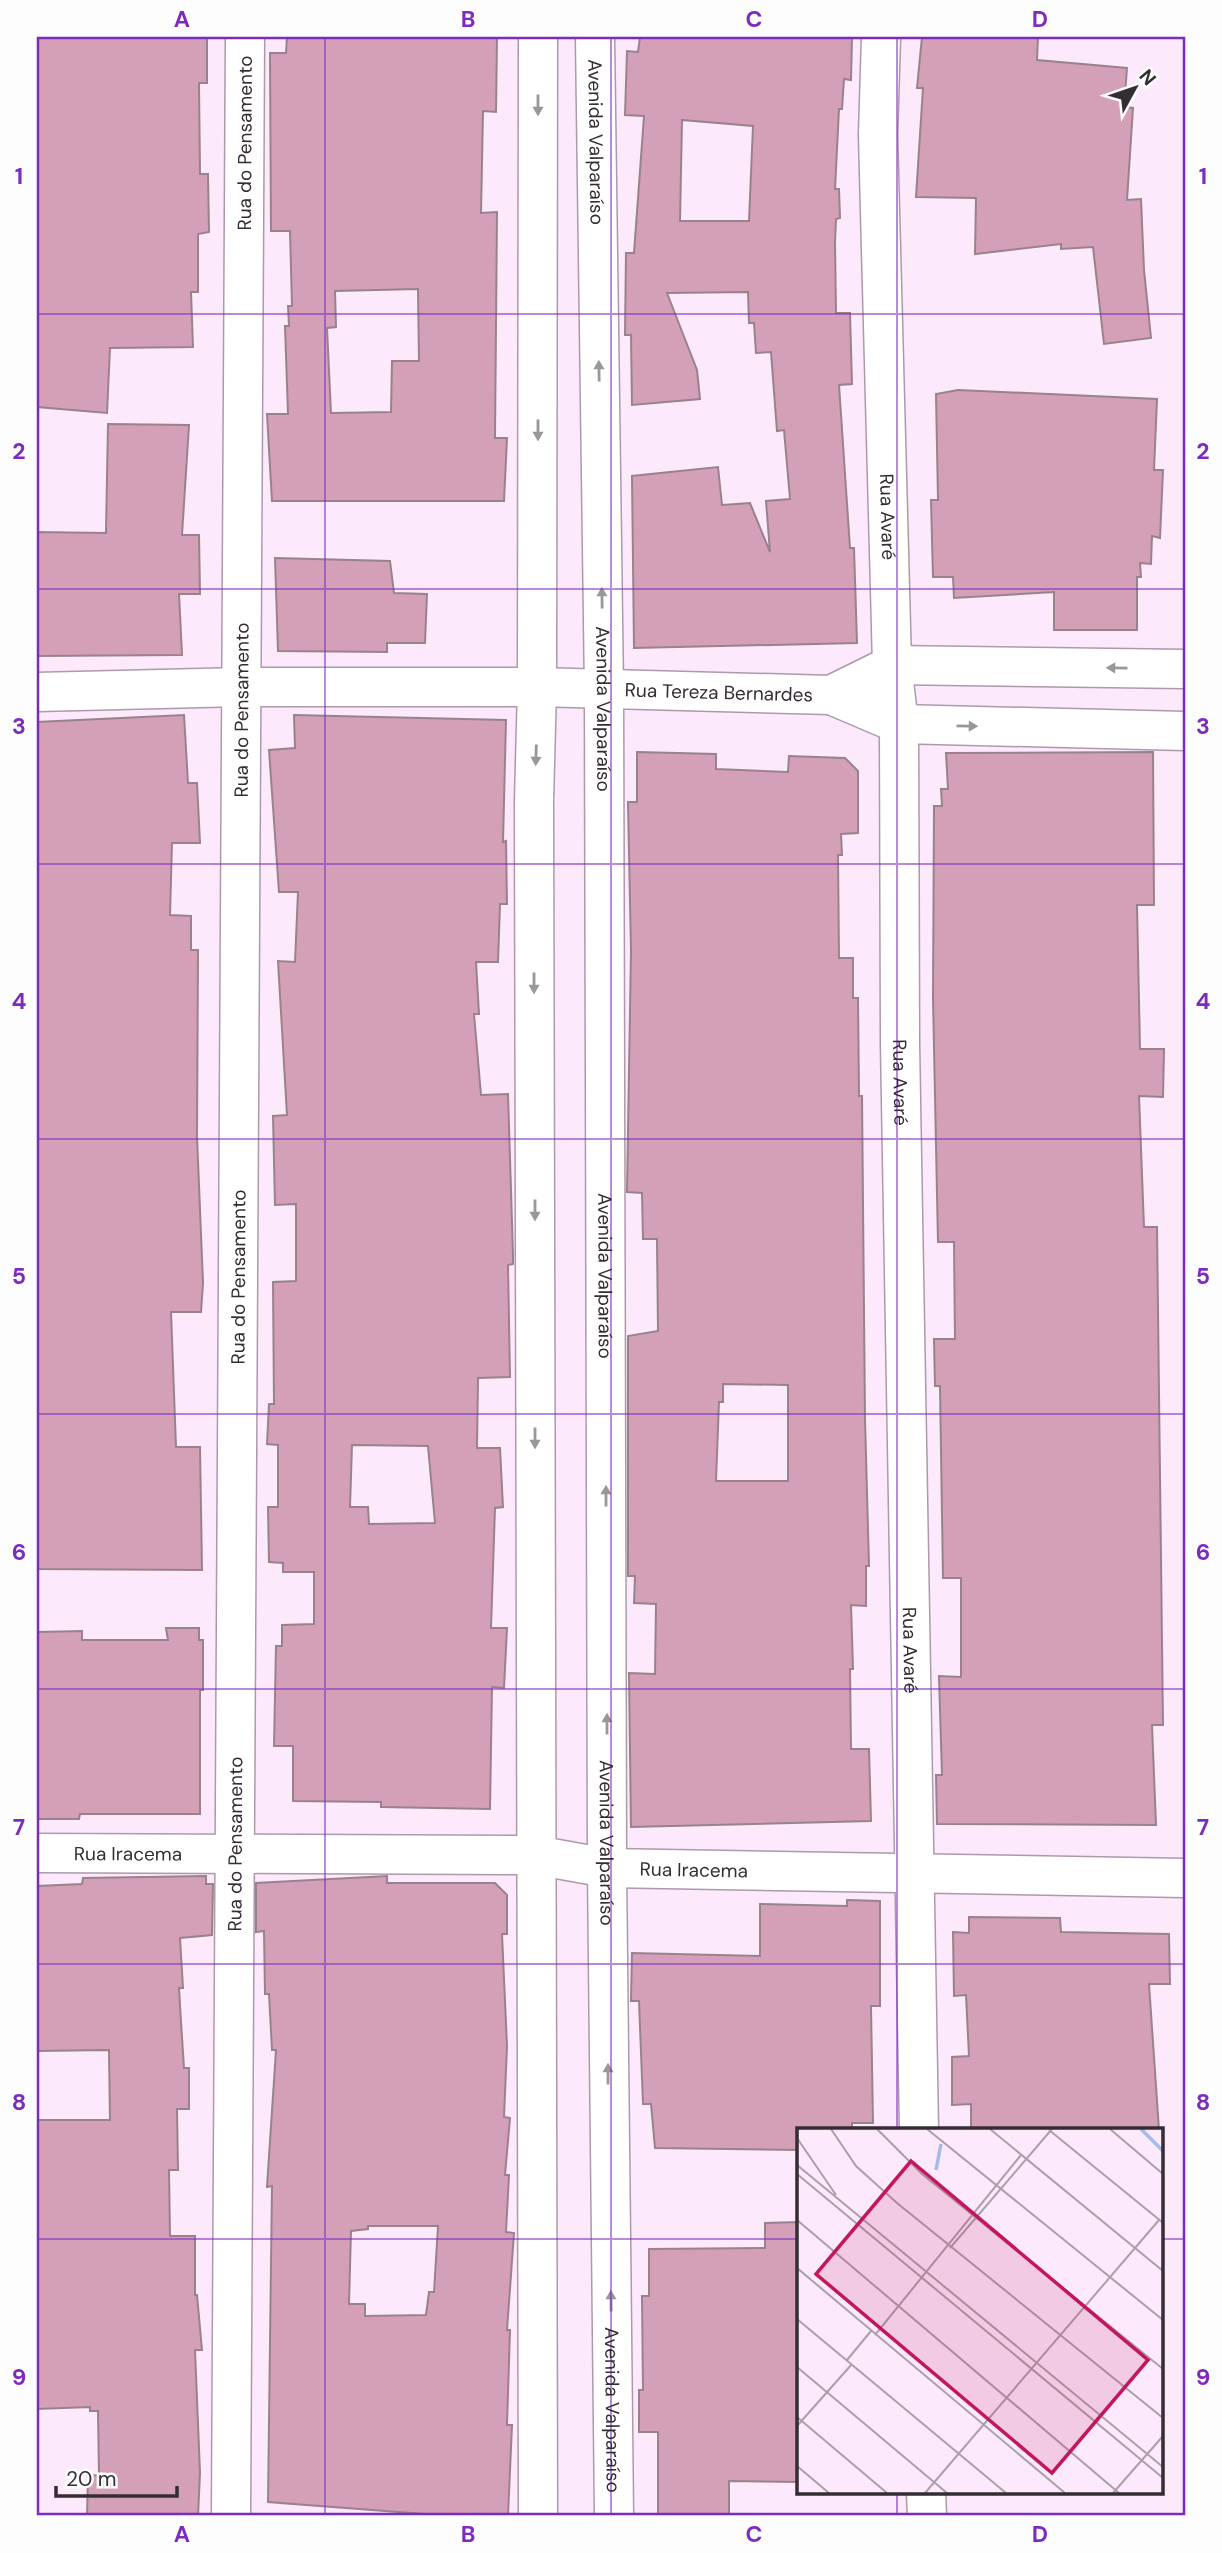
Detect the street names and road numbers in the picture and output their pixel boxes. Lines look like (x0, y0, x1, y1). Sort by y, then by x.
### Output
street label: Rua do Pensamento (232, 55, 258, 231)
street label: Avenida Valparaíso (582, 59, 610, 225)
street label: Rua Avaré (874, 473, 901, 560)
street label: Rua do Pensamento (229, 622, 255, 798)
street label: Avenida Valparaíso (590, 626, 616, 792)
street label: Rua Tereza Bernardes (624, 677, 813, 708)
street label: Rua Avaré (887, 1039, 913, 1126)
street label: Rua do Pensamento (226, 1189, 251, 1365)
street label: Avenida Valparaíso (592, 1193, 618, 1359)
street label: Rua Avaré (897, 1607, 923, 1694)
street label: Rua do Pensamento (222, 1756, 248, 1932)
street label: Avenida Valparaíso (594, 1760, 620, 1926)
street label: Rua Iracema (74, 1841, 182, 1867)
street label: Rua Iracema (639, 1857, 748, 1883)
street label: Avenida Valparaíso (599, 2327, 626, 2493)

